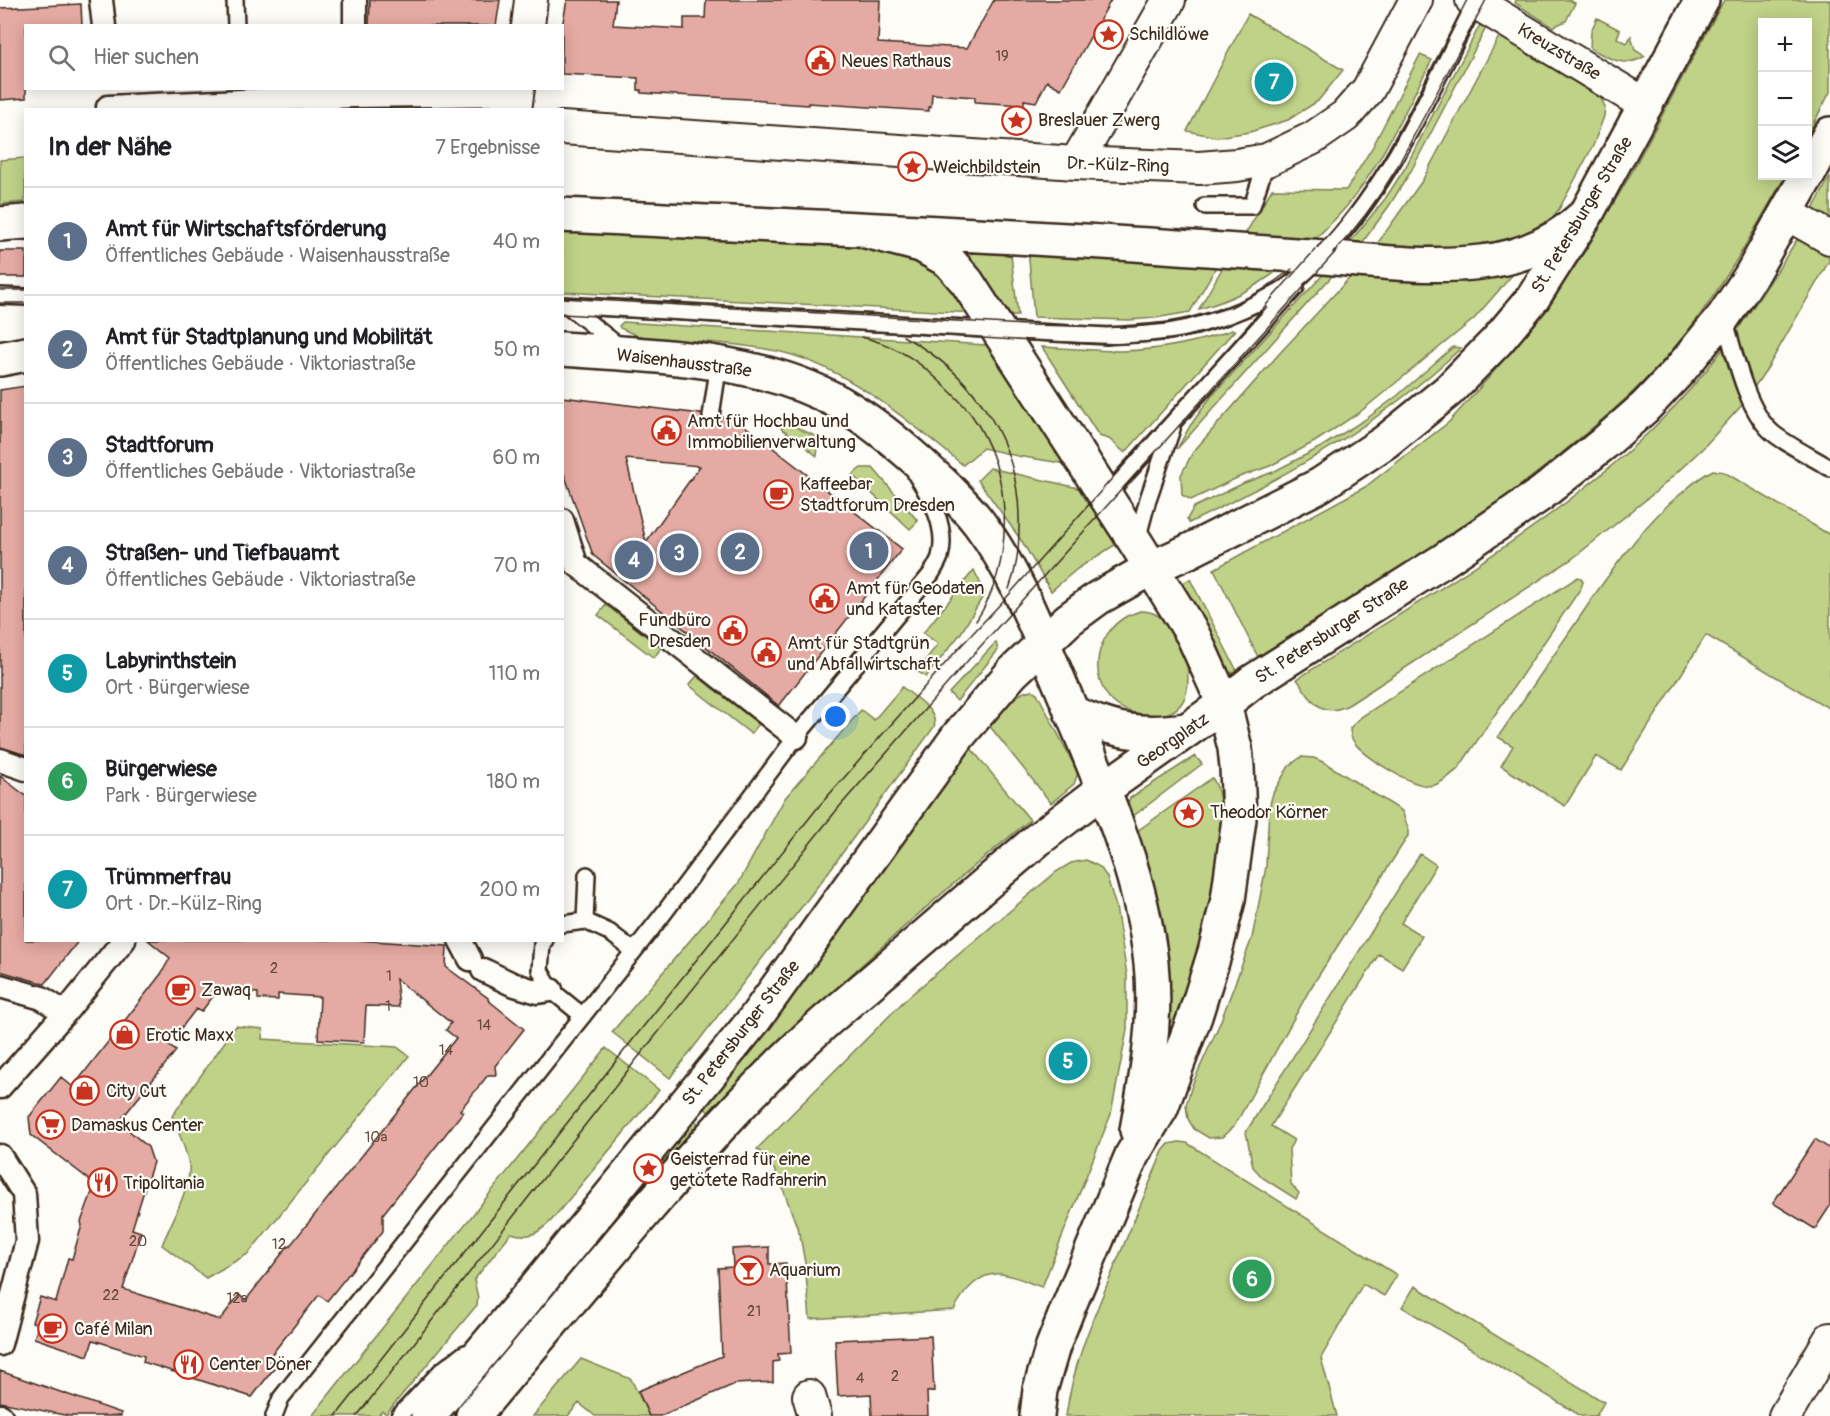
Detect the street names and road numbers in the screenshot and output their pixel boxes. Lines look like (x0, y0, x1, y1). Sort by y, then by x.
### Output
street label: Kreuzstraße (1513, 18, 1605, 86)
street label: St. Petersburger Straße (1526, 132, 1638, 298)
street label: Dr.-Külz-Ring (1066, 152, 1170, 178)
street label: Waisenhausstraße (615, 343, 753, 383)
street label: St. Petersburger Straße (1251, 573, 1413, 689)
street label: Georgplatz (1132, 708, 1214, 774)
street label: St. Petersburger Straße (677, 955, 805, 1111)

